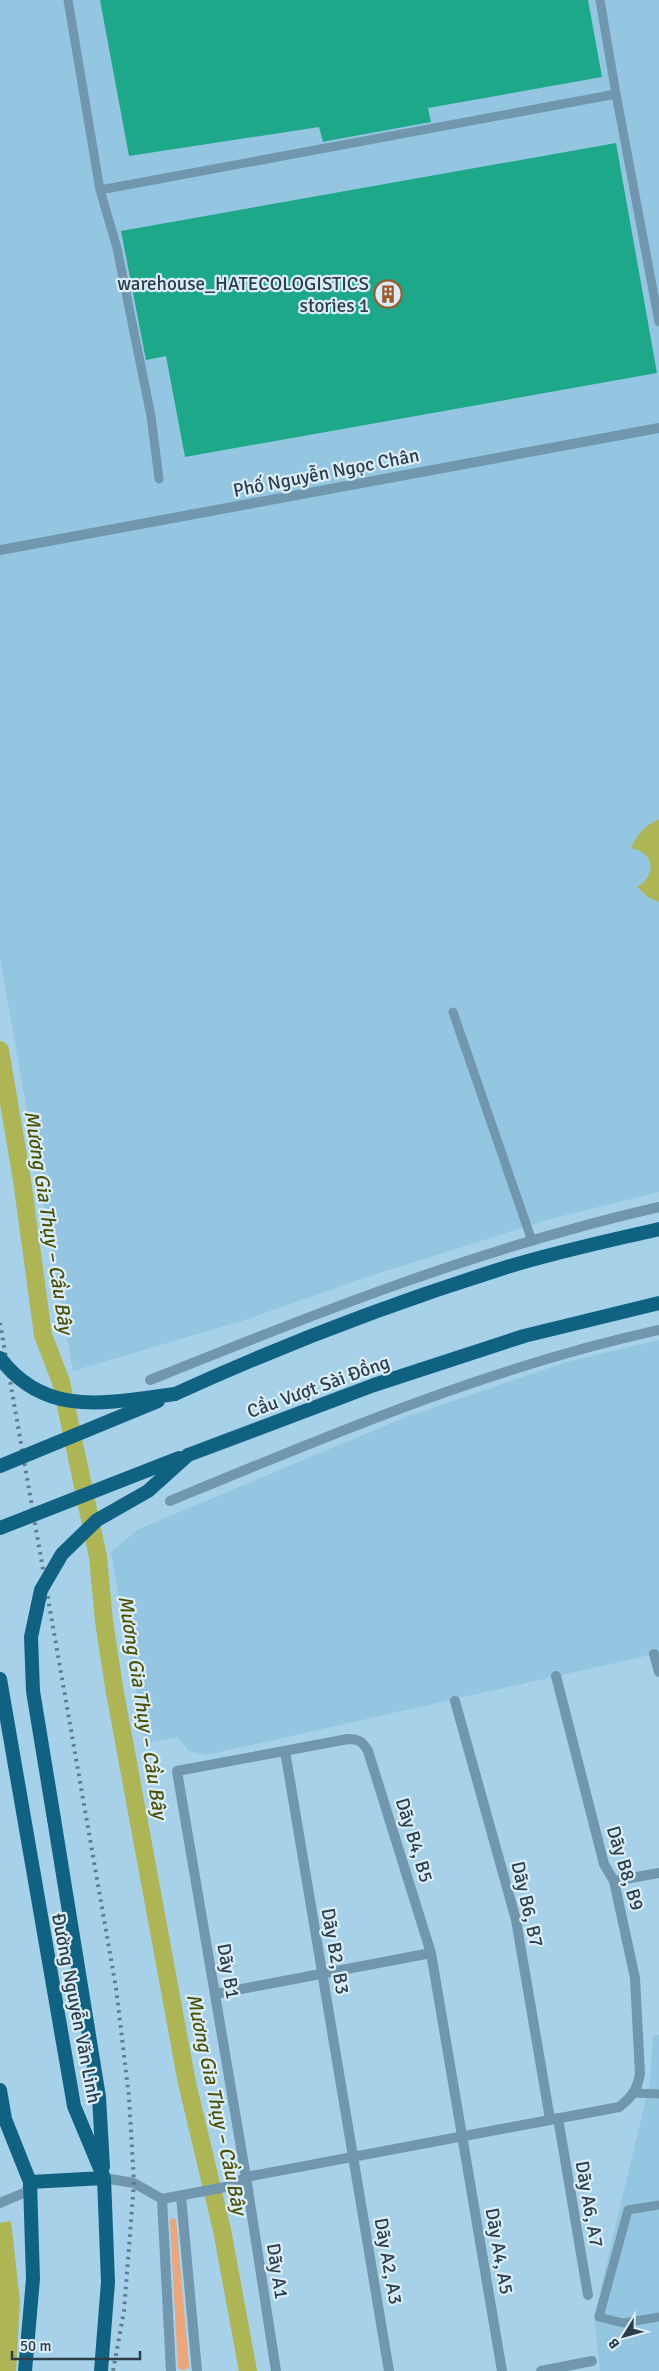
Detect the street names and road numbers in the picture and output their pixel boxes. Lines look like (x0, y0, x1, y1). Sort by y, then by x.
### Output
street label: Phố Nguyễn Ngọc Chân (231, 443, 421, 503)
street label: Cầu Vượt Sài Đồng (244, 1350, 393, 1424)
street label: Dãy B4, B5 (390, 1795, 438, 1886)
street label: Dãy B8, B9 (601, 1823, 649, 1914)
street label: Dãy B6, B7 (506, 1859, 549, 1950)
street label: Dãy B2, B3 (316, 1906, 354, 1996)
street label: Đường Nguyễn Văn Linh (46, 1911, 106, 2105)
street label: Dãy B1 (211, 1941, 245, 2001)
street label: Dãy A6, A7 (570, 2159, 608, 2249)
street label: Dãy A4, A5 (480, 2206, 518, 2296)
street label: Dãy A2, A3 (369, 2216, 407, 2306)
street label: Dãy A1 (261, 2241, 293, 2301)

